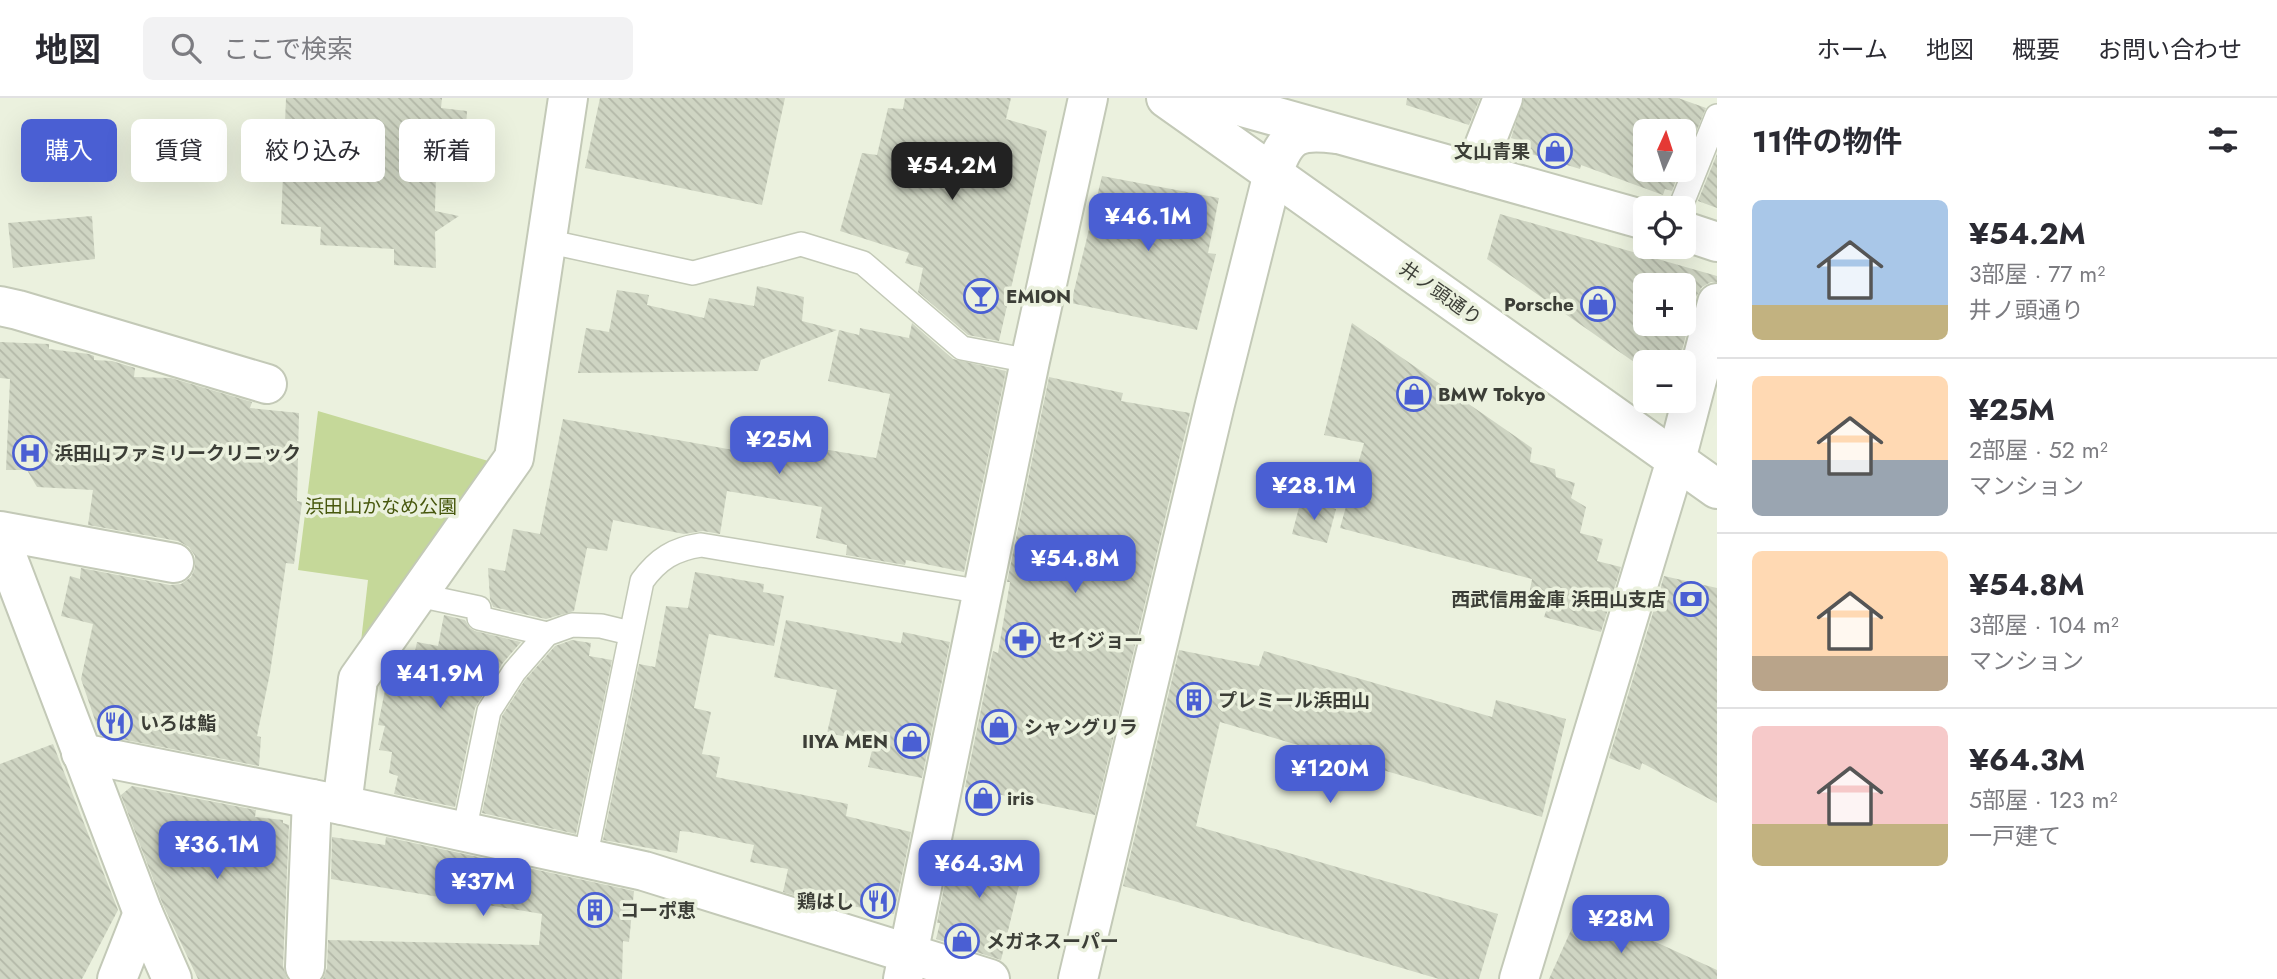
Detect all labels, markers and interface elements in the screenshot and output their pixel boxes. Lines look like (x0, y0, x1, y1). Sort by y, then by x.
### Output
search box (143, 17, 633, 80)
text: 地図 (35, 26, 101, 73)
icon: search (167, 29, 205, 67)
text: ここで検索 (223, 30, 353, 68)
text: ホーム (1817, 32, 1888, 67)
text: 地図 (1926, 32, 1974, 67)
text: 概要 (2012, 32, 2060, 67)
text: お問い合わせ (2098, 32, 2242, 67)
chip: 購入 (21, 119, 117, 182)
chip: 賃貸 (131, 119, 227, 182)
chip: 絞り込み (241, 119, 385, 182)
chip: 新着 (399, 119, 495, 182)
north arrow (1633, 119, 1696, 182)
map controls (1633, 119, 1696, 413)
text: 11件の物件 (1752, 120, 1903, 163)
icon: filters (2204, 121, 2242, 159)
shop icon: 文山青果 (1536, 132, 1574, 170)
place label: 文山青果 (1454, 138, 1530, 165)
pin: ¥54.2M (895, 142, 1009, 202)
text: ¥54.2M (907, 148, 997, 182)
pin: ¥46.1M (1091, 194, 1205, 253)
button: locate (1633, 196, 1696, 259)
text: ¥46.1M (1105, 199, 1191, 233)
text: ¥54.2M (1969, 212, 2085, 255)
icon: home (1808, 228, 1892, 312)
street label: 井ノ頭通り (1394, 255, 1487, 332)
text: 3部屋 · 77 m² (1969, 257, 2105, 291)
button: + (1633, 273, 1696, 336)
bar icon: EMION (962, 277, 1000, 315)
place label: EMION (1006, 283, 1071, 310)
shop icon: Porsche (1579, 285, 1617, 323)
place label: Porsche (1504, 291, 1574, 318)
text: 井ノ頭通り (1969, 293, 2084, 327)
button: − (1633, 350, 1696, 413)
shop icon: BMW Tokyo (1395, 375, 1433, 413)
place label: BMW Tokyo (1438, 381, 1546, 408)
text: ¥25M (1969, 388, 2055, 431)
icon: home (1808, 404, 1892, 488)
pin: ¥25M (738, 416, 820, 476)
text: ¥25M (746, 422, 812, 456)
text: 2部屋 · 52 m² (1969, 433, 2108, 467)
hospital icon: 浜田山ファミリークリニック (11, 434, 49, 472)
place label: 浜田山ファミリークリニック (54, 440, 301, 467)
pin: ¥28.1M (1257, 462, 1371, 522)
text: ¥28.1M (1272, 468, 1356, 502)
text: マンション (1969, 469, 2084, 503)
park label: 浜田山かなめ公園 (305, 493, 457, 520)
pin: ¥54.8M (1018, 536, 1132, 595)
text: ¥54.8M (1031, 541, 1119, 575)
text: ¥54.8M (1969, 563, 2085, 606)
icon: home (1808, 579, 1892, 663)
bank icon: 西武信用金庫 浜田山支店 (1672, 580, 1710, 618)
place label: 西武信用金庫 浜田山支店 (1451, 586, 1666, 613)
text: 3部屋 · 104 m² (1969, 608, 2119, 642)
pharmacy icon: セイジョー (1004, 621, 1042, 659)
place label: セイジョー (1048, 627, 1143, 654)
text: マンション (1969, 644, 2084, 678)
pin: ¥41.9M (383, 650, 497, 710)
text: ¥41.9M (397, 656, 483, 690)
building icon: プレミール浜田山 (1175, 681, 1213, 719)
place label: プレミール浜田山 (1218, 687, 1370, 714)
restaurant icon: いろは鮨 (96, 704, 134, 742)
shop icon: シャングリラ (980, 708, 1018, 746)
place label: いろは鮨 (140, 710, 216, 737)
place label: シャングリラ (1024, 714, 1138, 741)
shop icon: IIYA MEN (893, 722, 931, 760)
place label: IIYA MEN (802, 728, 888, 755)
text: ¥64.3M (1969, 738, 2085, 781)
pin: ¥120M (1281, 746, 1379, 805)
text: ¥120M (1291, 751, 1369, 785)
icon: home (1808, 754, 1892, 838)
shop icon: iris (964, 779, 1002, 817)
text: 5部屋 · 123 m² (1969, 783, 2117, 817)
place label: iris (1007, 785, 1034, 812)
text: 一戸建て (1969, 819, 2061, 853)
pin: ¥36.1M (160, 822, 274, 881)
text: ¥36.1M (175, 827, 259, 861)
pin: ¥64.3M (922, 840, 1036, 900)
text: ¥64.3M (934, 846, 1024, 880)
pin: ¥37M (442, 858, 524, 918)
text: ¥37M (451, 864, 515, 898)
restaurant icon: 鶏はし (859, 882, 897, 920)
place label: 鶏はし (797, 888, 854, 915)
building icon: コーポ恵 (576, 891, 614, 929)
pin: ¥28M (1580, 896, 1662, 955)
place label: コーポ恵 (620, 897, 696, 924)
text: ¥28M (1588, 901, 1654, 935)
shop icon: メガネスーパー (943, 922, 981, 960)
place label: メガネスーパー (986, 928, 1119, 955)

